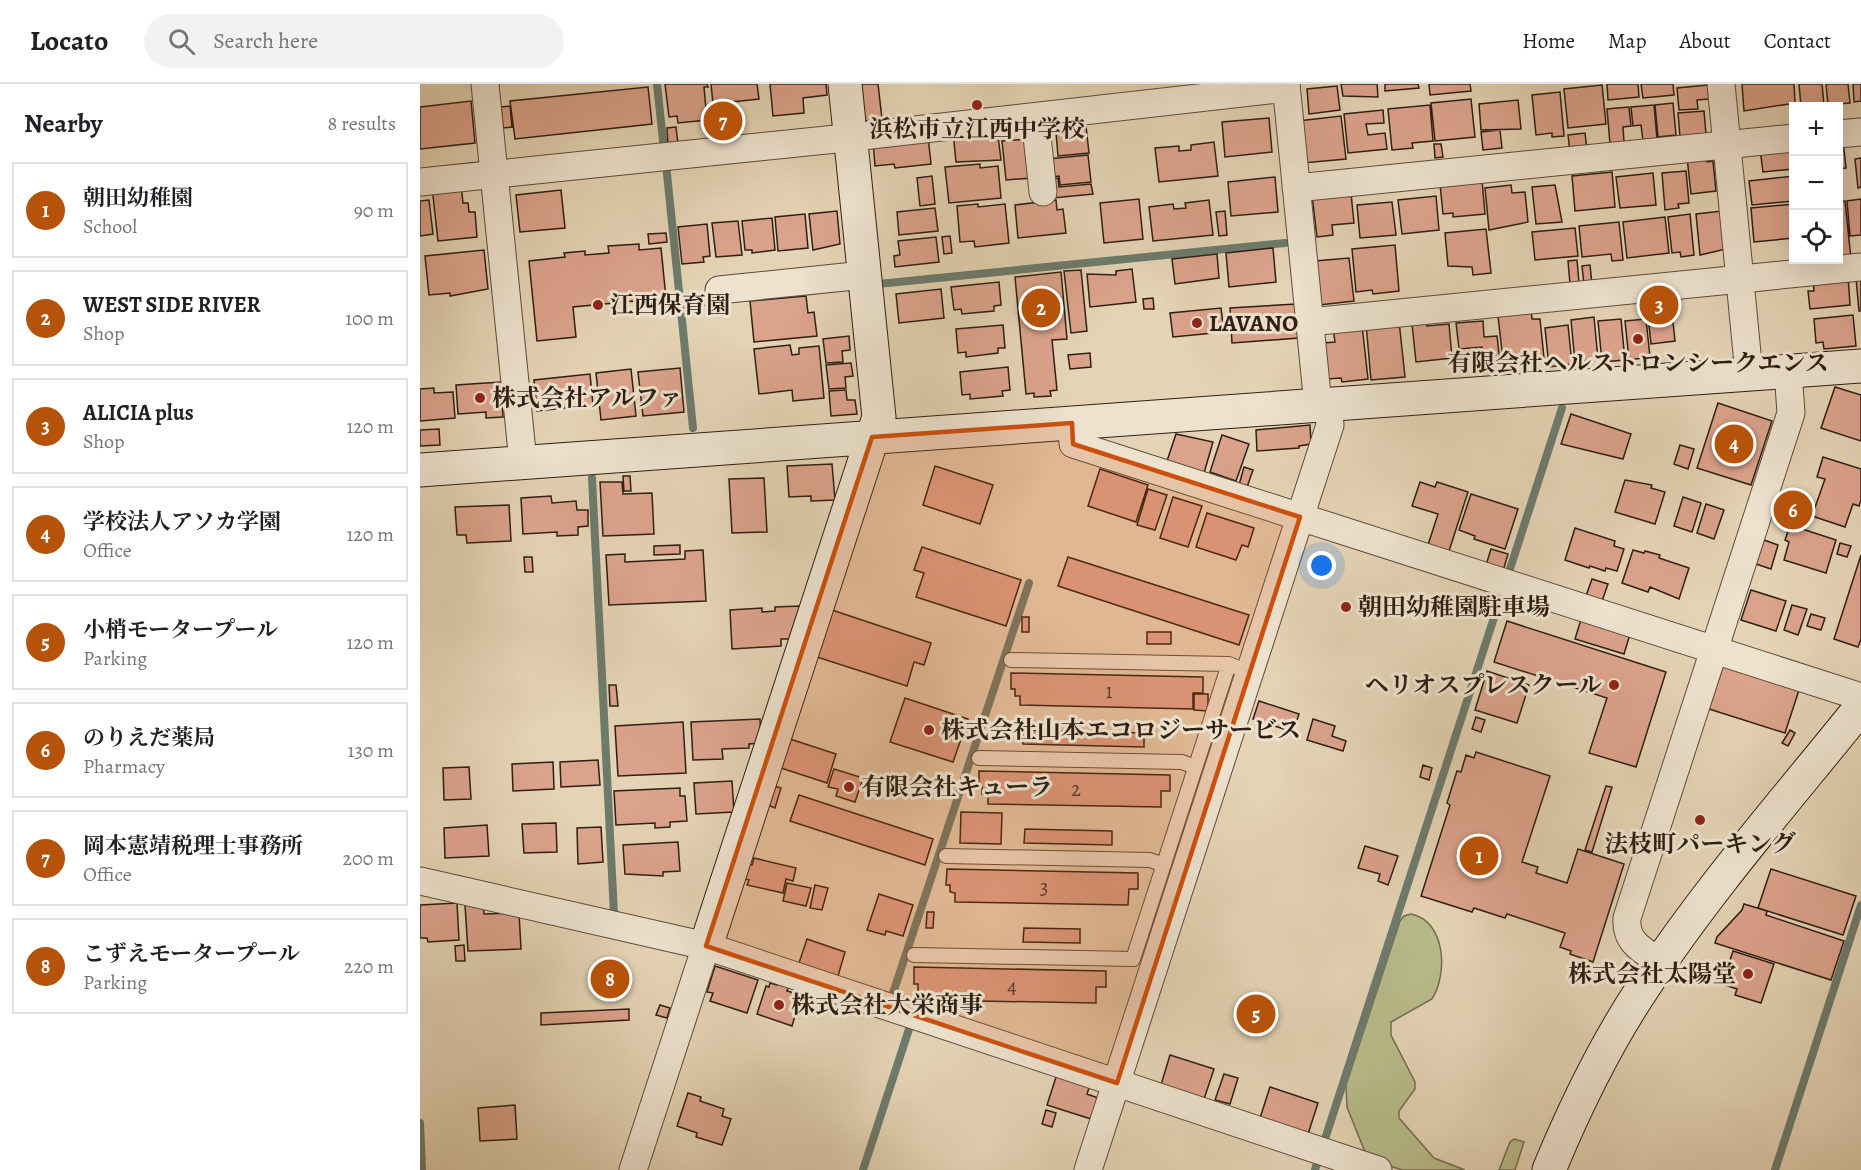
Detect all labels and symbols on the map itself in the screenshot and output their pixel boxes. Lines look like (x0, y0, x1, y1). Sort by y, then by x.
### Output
marker: 浜松市立江西中学校 (970, 98, 984, 112)
pin: 7 (704, 99, 742, 144)
place label: 浜松市立江西中学校 (869, 113, 1085, 145)
pin: 3 (1640, 282, 1678, 328)
pin: 2 (1022, 286, 1060, 330)
place label: 江西保育園 (610, 289, 730, 321)
marker: 江西保育園 (591, 298, 605, 312)
place label: LAVANO (1209, 307, 1298, 339)
marker: LAVANO (1190, 316, 1204, 330)
marker: 有限会社ヘルストロンシークエンス (1631, 332, 1645, 346)
place label: 有限会社ヘルストロンシークエンス (1447, 347, 1829, 379)
place label: 株式会社アルファ (492, 382, 683, 414)
marker: 株式会社アルファ (473, 391, 487, 405)
pin: 4 (1714, 422, 1754, 466)
pin: 6 (1774, 488, 1812, 532)
your location (1307, 551, 1336, 580)
place label: 朝田幼稚園駐車場 (1358, 591, 1550, 623)
marker: 朝田幼稚園駐車場 (1339, 600, 1353, 614)
place label: ヘリオスプレスクール (1365, 669, 1602, 701)
house number: 1 (1105, 677, 1113, 705)
marker: ヘリオスプレスクール (1607, 678, 1621, 692)
place label: 株式会社山本エコロジーサービス (941, 714, 1301, 746)
marker: 株式会社山本エコロジーサービス (922, 723, 936, 737)
place label: 有限会社キューラ (861, 771, 1053, 803)
house number: 2 (1071, 775, 1081, 803)
marker: 有限会社キューラ (842, 780, 856, 794)
marker: 法枝町パーキング (1693, 813, 1707, 827)
place label: 法枝町パーキング (1604, 828, 1796, 860)
pin: 1 (1460, 834, 1498, 878)
house number: 3 (1040, 873, 1048, 901)
pin: 8 (590, 956, 630, 1002)
place label: 株式会社太陽堂 (1568, 958, 1736, 990)
marker: 株式会社太陽堂 (1741, 967, 1755, 981)
house number: 4 (1007, 972, 1017, 1000)
place label: 株式会社大栄商事 (791, 989, 983, 1021)
pin: 5 (1236, 992, 1276, 1036)
marker: 株式会社大栄商事 (772, 998, 786, 1012)

